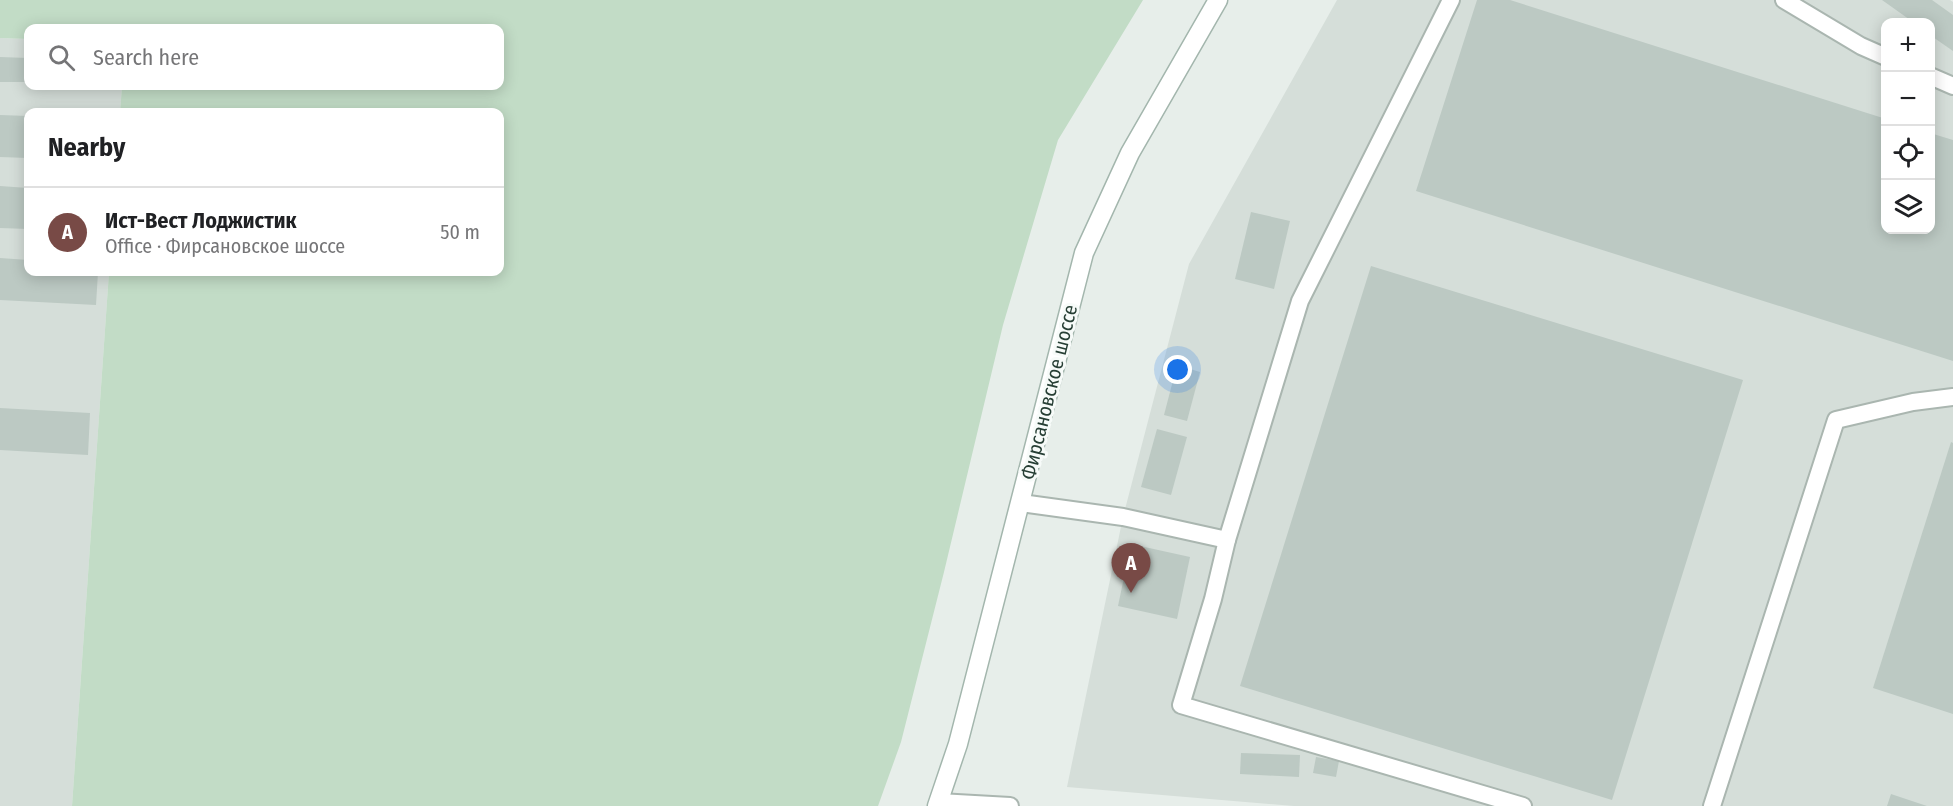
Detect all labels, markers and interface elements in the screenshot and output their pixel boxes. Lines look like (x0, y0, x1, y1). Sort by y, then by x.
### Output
map controls (1881, 18, 1935, 234)
button: + (1881, 18, 1935, 72)
search box (24, 24, 504, 90)
icon: search (45, 41, 78, 74)
text: Search here (93, 44, 199, 71)
button: − (1881, 72, 1935, 126)
button: locate (1881, 126, 1935, 180)
text: Nearby (48, 132, 125, 163)
button: layers (1881, 180, 1935, 234)
text: Ист-Вест Лоджистик (105, 207, 296, 234)
text: A (62, 220, 73, 244)
text: 50 m (440, 220, 480, 244)
text: Office · Фирсановское шоссе (105, 234, 345, 258)
street label: Фирсановское шоссе (1016, 302, 1082, 482)
your location (1163, 355, 1192, 384)
pin: A (1112, 544, 1150, 593)

